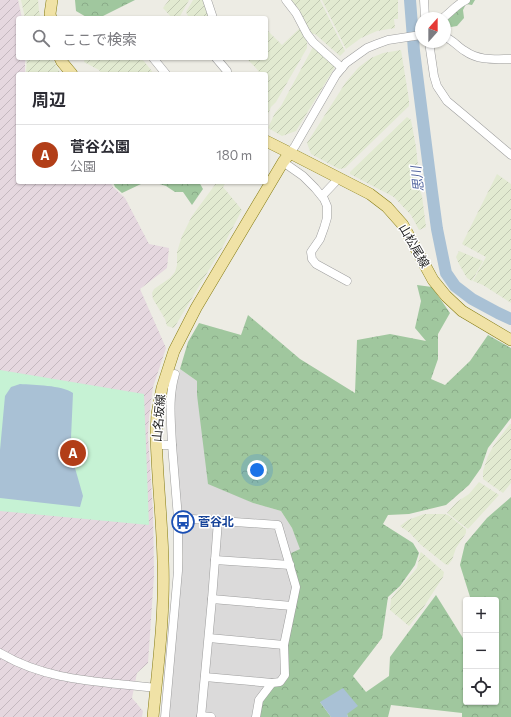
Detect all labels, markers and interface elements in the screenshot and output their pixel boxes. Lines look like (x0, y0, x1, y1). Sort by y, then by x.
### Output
north arrow (415, 12, 451, 48)
search box (16, 16, 268, 60)
icon: search (30, 27, 52, 49)
text: ここで検索 (62, 30, 137, 48)
text: 周辺 (32, 89, 66, 110)
text: 菅谷公園 (70, 137, 130, 155)
text: A (40, 147, 50, 163)
text: 180 m (216, 147, 252, 163)
text: 公園 (70, 158, 96, 174)
water label: 思川 (407, 163, 427, 193)
street label: 山松尾線 (397, 221, 433, 270)
street label: 山名坂線 (149, 393, 167, 442)
pin: A (60, 438, 86, 468)
your location (247, 460, 267, 480)
bus stop icon: 菅谷北 (170, 509, 196, 535)
place label: 菅谷北 (198, 514, 234, 528)
map controls (463, 597, 499, 705)
button: + (463, 597, 499, 633)
button: − (463, 633, 499, 669)
button: locate (463, 669, 499, 705)

